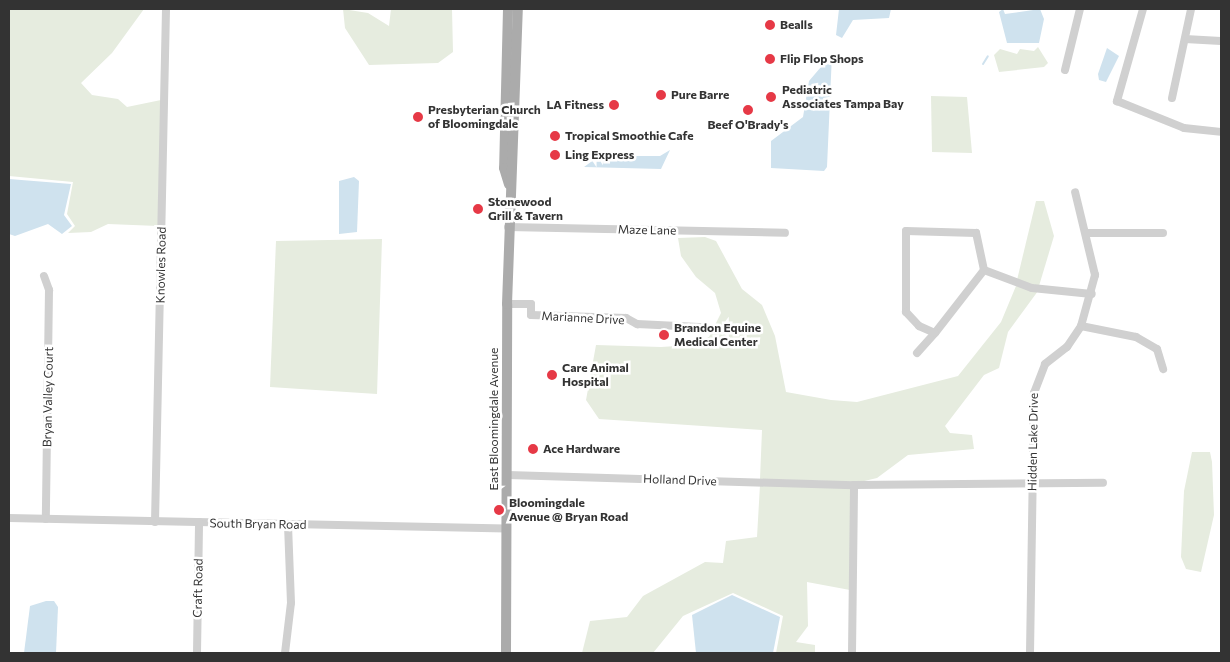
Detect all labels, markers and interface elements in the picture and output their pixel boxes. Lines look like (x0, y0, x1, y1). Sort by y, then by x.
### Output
place label: Bealls (780, 18, 813, 32)
marker: Bealls (764, 19, 776, 31)
place label: Flip Flop Shops (780, 52, 864, 66)
marker: Flip Flop Shops (764, 53, 776, 65)
place label: Pediatric Associates Tampa Bay (782, 83, 904, 111)
place label: Pure Barre (671, 88, 729, 102)
marker: Pure Barre (655, 89, 667, 101)
marker: Pediatric Associates Tampa Bay (764, 90, 778, 104)
place label: LA Fitness (546, 98, 604, 112)
marker: LA Fitness (608, 99, 620, 111)
place label: Presbyterian Church of Bloomingdale (428, 103, 541, 131)
marker: Beef O'Brady's (742, 104, 754, 116)
marker: Presbyterian Church of Bloomingdale (412, 111, 424, 123)
place label: Beef O'Brady's (707, 118, 789, 132)
place label: Tropical Smoothie Cafe (565, 129, 694, 143)
marker: Tropical Smoothie Cafe (549, 130, 561, 142)
place label: Ling Express (565, 148, 634, 162)
marker: Ling Express (549, 149, 561, 161)
place label: Stonewood Grill & Tavern (488, 195, 563, 223)
marker: Stonewood Grill & Tavern (472, 203, 484, 215)
street label: Maze Lane (618, 222, 676, 238)
street label: Knowles Road (153, 227, 169, 303)
street label: Marianne Drive (541, 309, 625, 327)
place label: Brandon Equine Medical Center (674, 321, 761, 349)
marker: Brandon Equine Medical Center (658, 329, 670, 341)
street label: Bryan Valley Court (40, 347, 56, 447)
street label: East Bloomingdale Avenue (487, 348, 501, 490)
place label: Care Animal Hospital (562, 361, 629, 389)
marker: Care Animal Hospital (546, 369, 558, 381)
street label: Hidden Lake Drive (1025, 393, 1041, 491)
place label: Ace Hardware (543, 442, 620, 456)
marker: Ace Hardware (527, 443, 539, 455)
street label: Holland Drive (643, 472, 717, 488)
place label: Bloomingdale Avenue @ Bryan Road (509, 496, 628, 524)
marker: Bloomingdale Avenue @ Bryan Road (493, 504, 505, 516)
street label: South Bryan Road (209, 516, 307, 532)
street label: Craft Road (190, 558, 206, 618)

